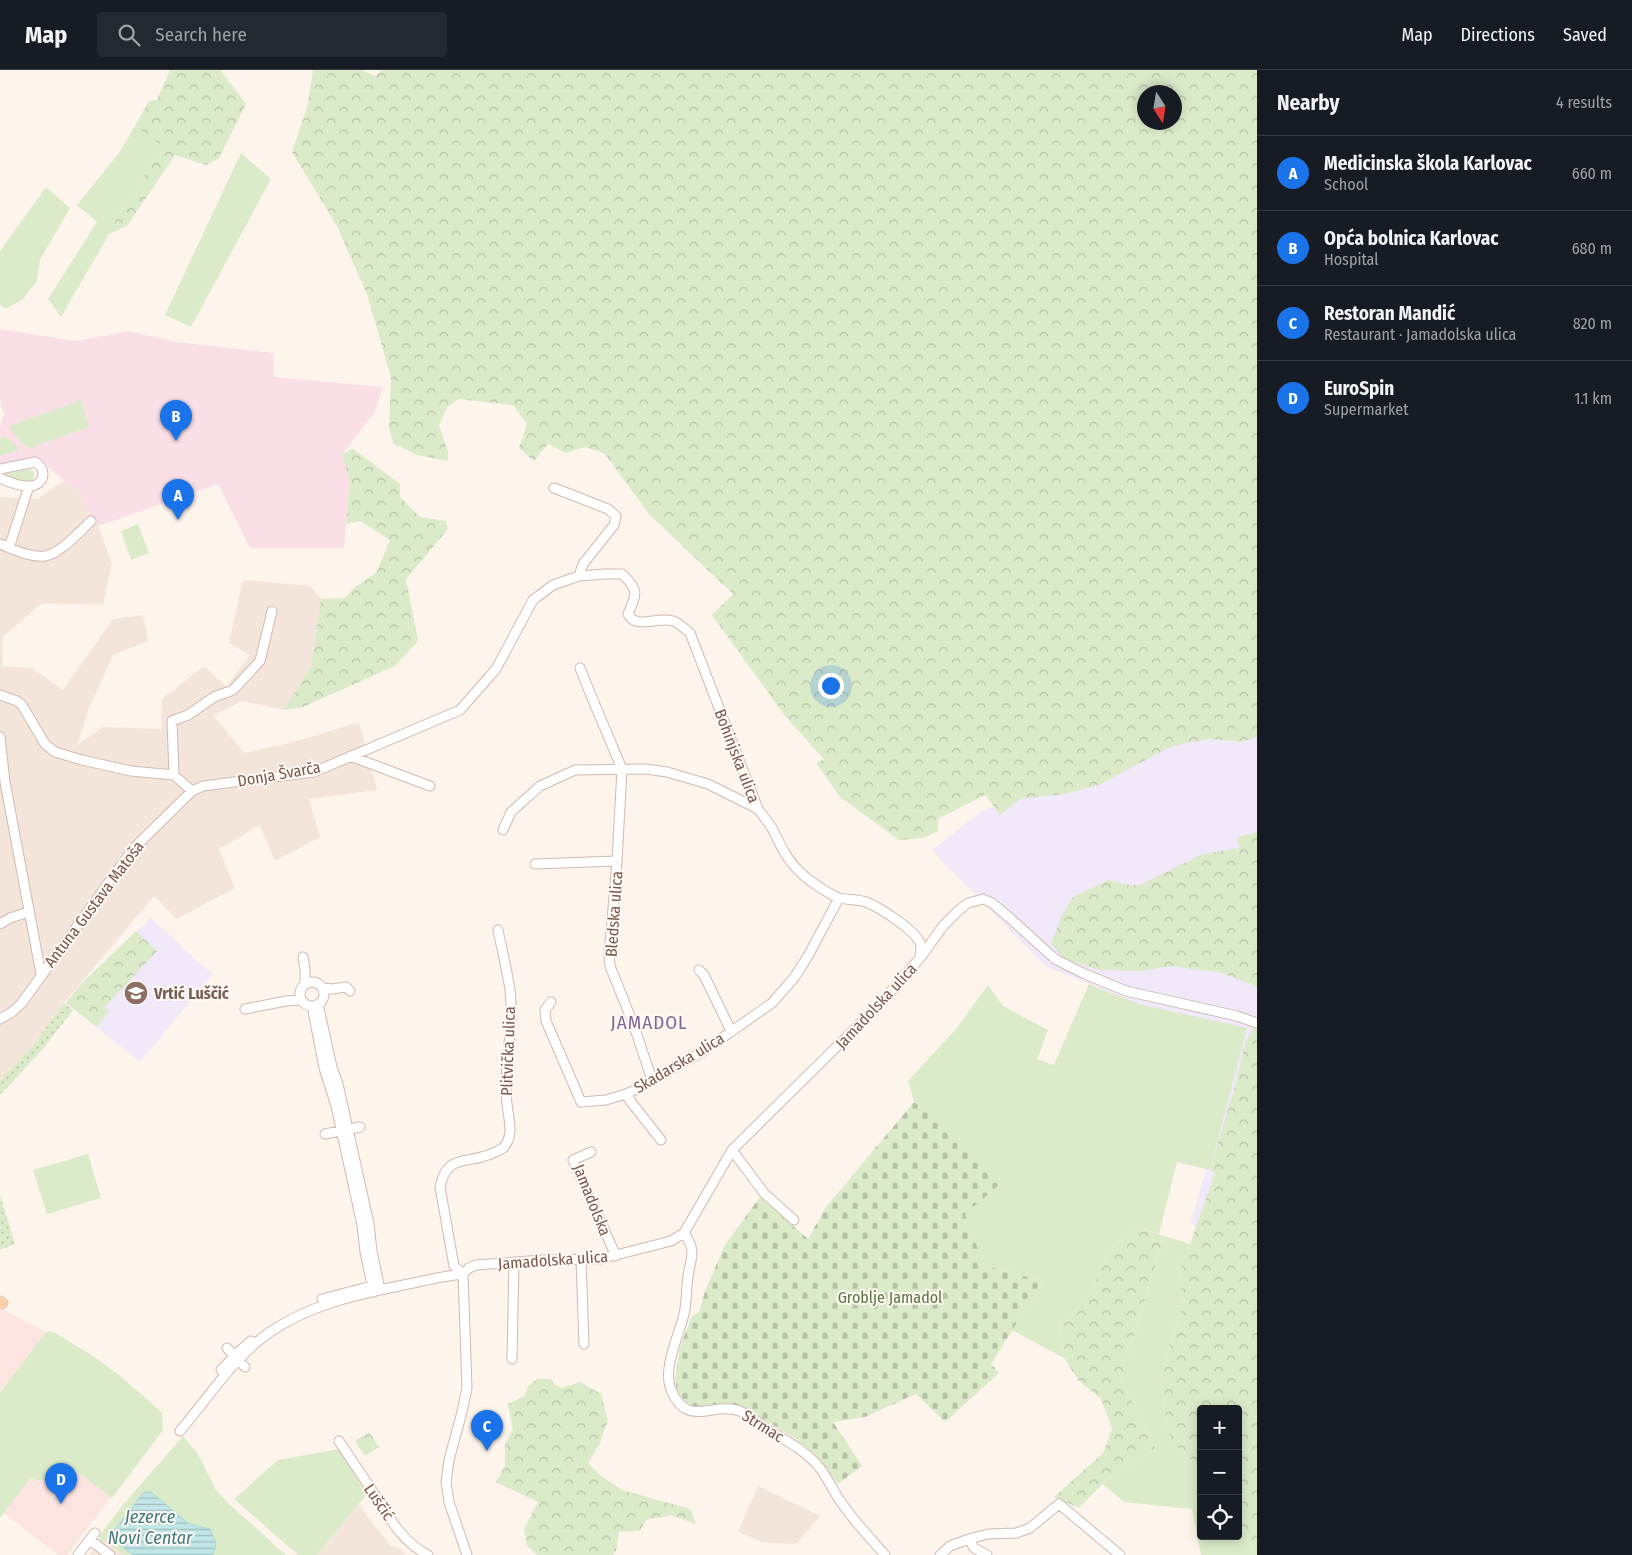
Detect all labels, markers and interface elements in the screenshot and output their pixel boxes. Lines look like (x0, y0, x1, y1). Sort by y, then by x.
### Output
search box (97, 12, 447, 57)
text: Map (25, 21, 67, 49)
icon: search (115, 21, 143, 49)
text: Search here (155, 23, 247, 46)
text: Map (1401, 24, 1433, 46)
text: Directions (1461, 24, 1535, 46)
text: Saved (1563, 24, 1607, 46)
north arrow (1137, 85, 1182, 130)
text: Nearby (1277, 90, 1339, 116)
text: 4 results (1556, 93, 1612, 112)
text: Medicinska škola Karlovac (1324, 152, 1532, 175)
text: A (1289, 164, 1297, 183)
text: 660 m (1572, 164, 1612, 183)
text: School (1324, 175, 1368, 194)
text: Opća bolnica Karlovac (1324, 227, 1498, 250)
text: B (1289, 239, 1297, 258)
text: 680 m (1572, 239, 1612, 258)
text: Hospital (1324, 250, 1379, 269)
text: Restoran Mandić (1324, 302, 1455, 325)
text: C (1289, 314, 1297, 333)
text: 820 m (1573, 314, 1612, 333)
text: Restaurant · Jamadolska ulica (1324, 325, 1516, 344)
text: EuroSpin (1324, 377, 1394, 400)
text: D (1288, 389, 1298, 408)
text: 1.1 km (1574, 389, 1612, 408)
pin: B (160, 400, 192, 441)
text: Supermarket (1324, 400, 1408, 419)
pin: A (162, 479, 194, 520)
your location (818, 673, 844, 699)
street label: Bohinjska ulica (710, 706, 764, 806)
street label: Donja Švarča (236, 756, 322, 791)
street label: Antuna Gustava Matoša (40, 837, 148, 971)
street label: Bledska ulica (602, 870, 626, 958)
street label: Jamadolska ulica (831, 959, 921, 1053)
school or university icon: Vrtić Luščić (123, 980, 149, 1006)
place label: Vrtić Luščić (153, 984, 229, 1003)
street label: Plitvička ulica (497, 1006, 519, 1096)
district label: JAMADOL (610, 1011, 688, 1034)
street label: Skadarska ulica (631, 1029, 728, 1097)
street label: Jamadolska (569, 1161, 615, 1239)
street label: Jamadolska ulica (497, 1247, 609, 1273)
park label: Groblje Jamadol (838, 1288, 942, 1307)
map controls (1197, 1405, 1242, 1540)
button: + (1197, 1405, 1242, 1450)
street label: Strmac (739, 1406, 788, 1446)
pin: C (471, 1410, 503, 1451)
button: − (1197, 1450, 1242, 1495)
pin: D (45, 1463, 77, 1504)
street label: Luščić (360, 1480, 398, 1524)
button: locate (1197, 1495, 1242, 1540)
water label: Jezerce Novi Centar (108, 1506, 193, 1549)

